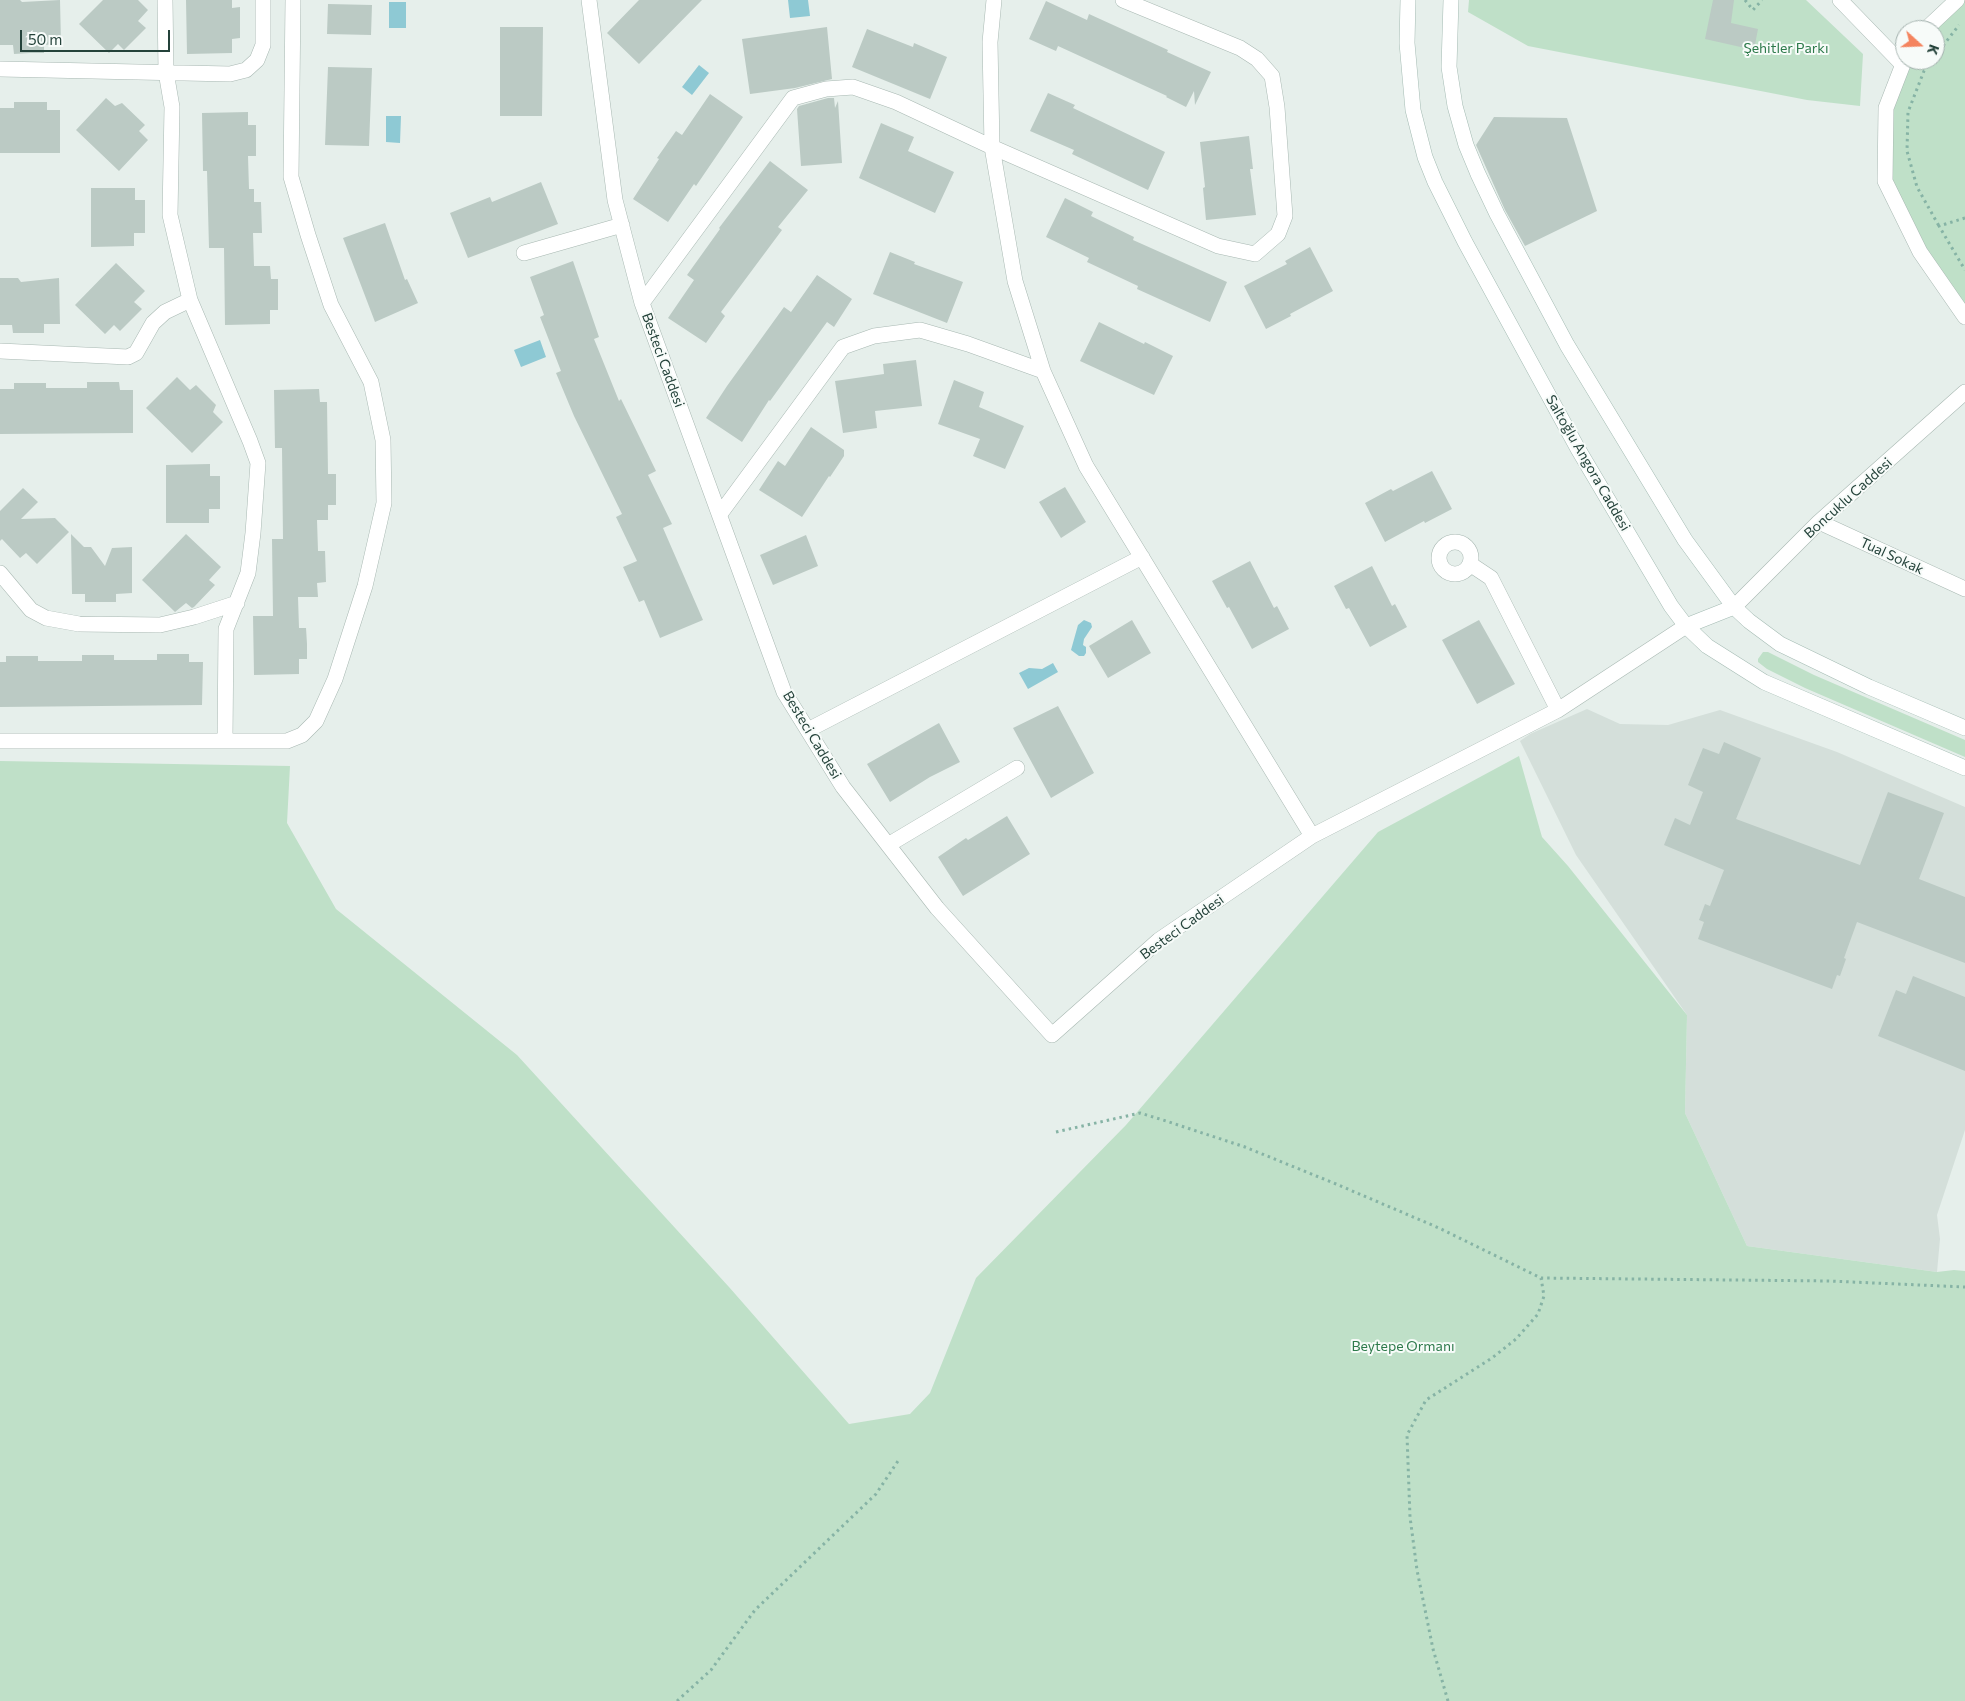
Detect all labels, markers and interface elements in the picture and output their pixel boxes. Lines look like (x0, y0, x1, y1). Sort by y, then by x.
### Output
scale bar (22, 20, 172, 52)
north arrow (1895, 20, 1945, 70)
text: 50 m (28, 30, 62, 48)
park label: Şehitler Parkı (1743, 40, 1829, 56)
text: K (1924, 42, 1943, 57)
street label: Besteci Caddesi (638, 310, 688, 410)
street label: Saltoğlu Angora Caddesi (1542, 392, 1634, 534)
street label: Boncuklu Caddesi (1801, 454, 1895, 542)
street label: Tual Sokak (1858, 534, 1926, 578)
street label: Besteci Caddesi (779, 688, 845, 782)
street label: Besteci Caddesi (1137, 891, 1227, 963)
park label: Beytepe Ormanı (1351, 1338, 1455, 1354)

